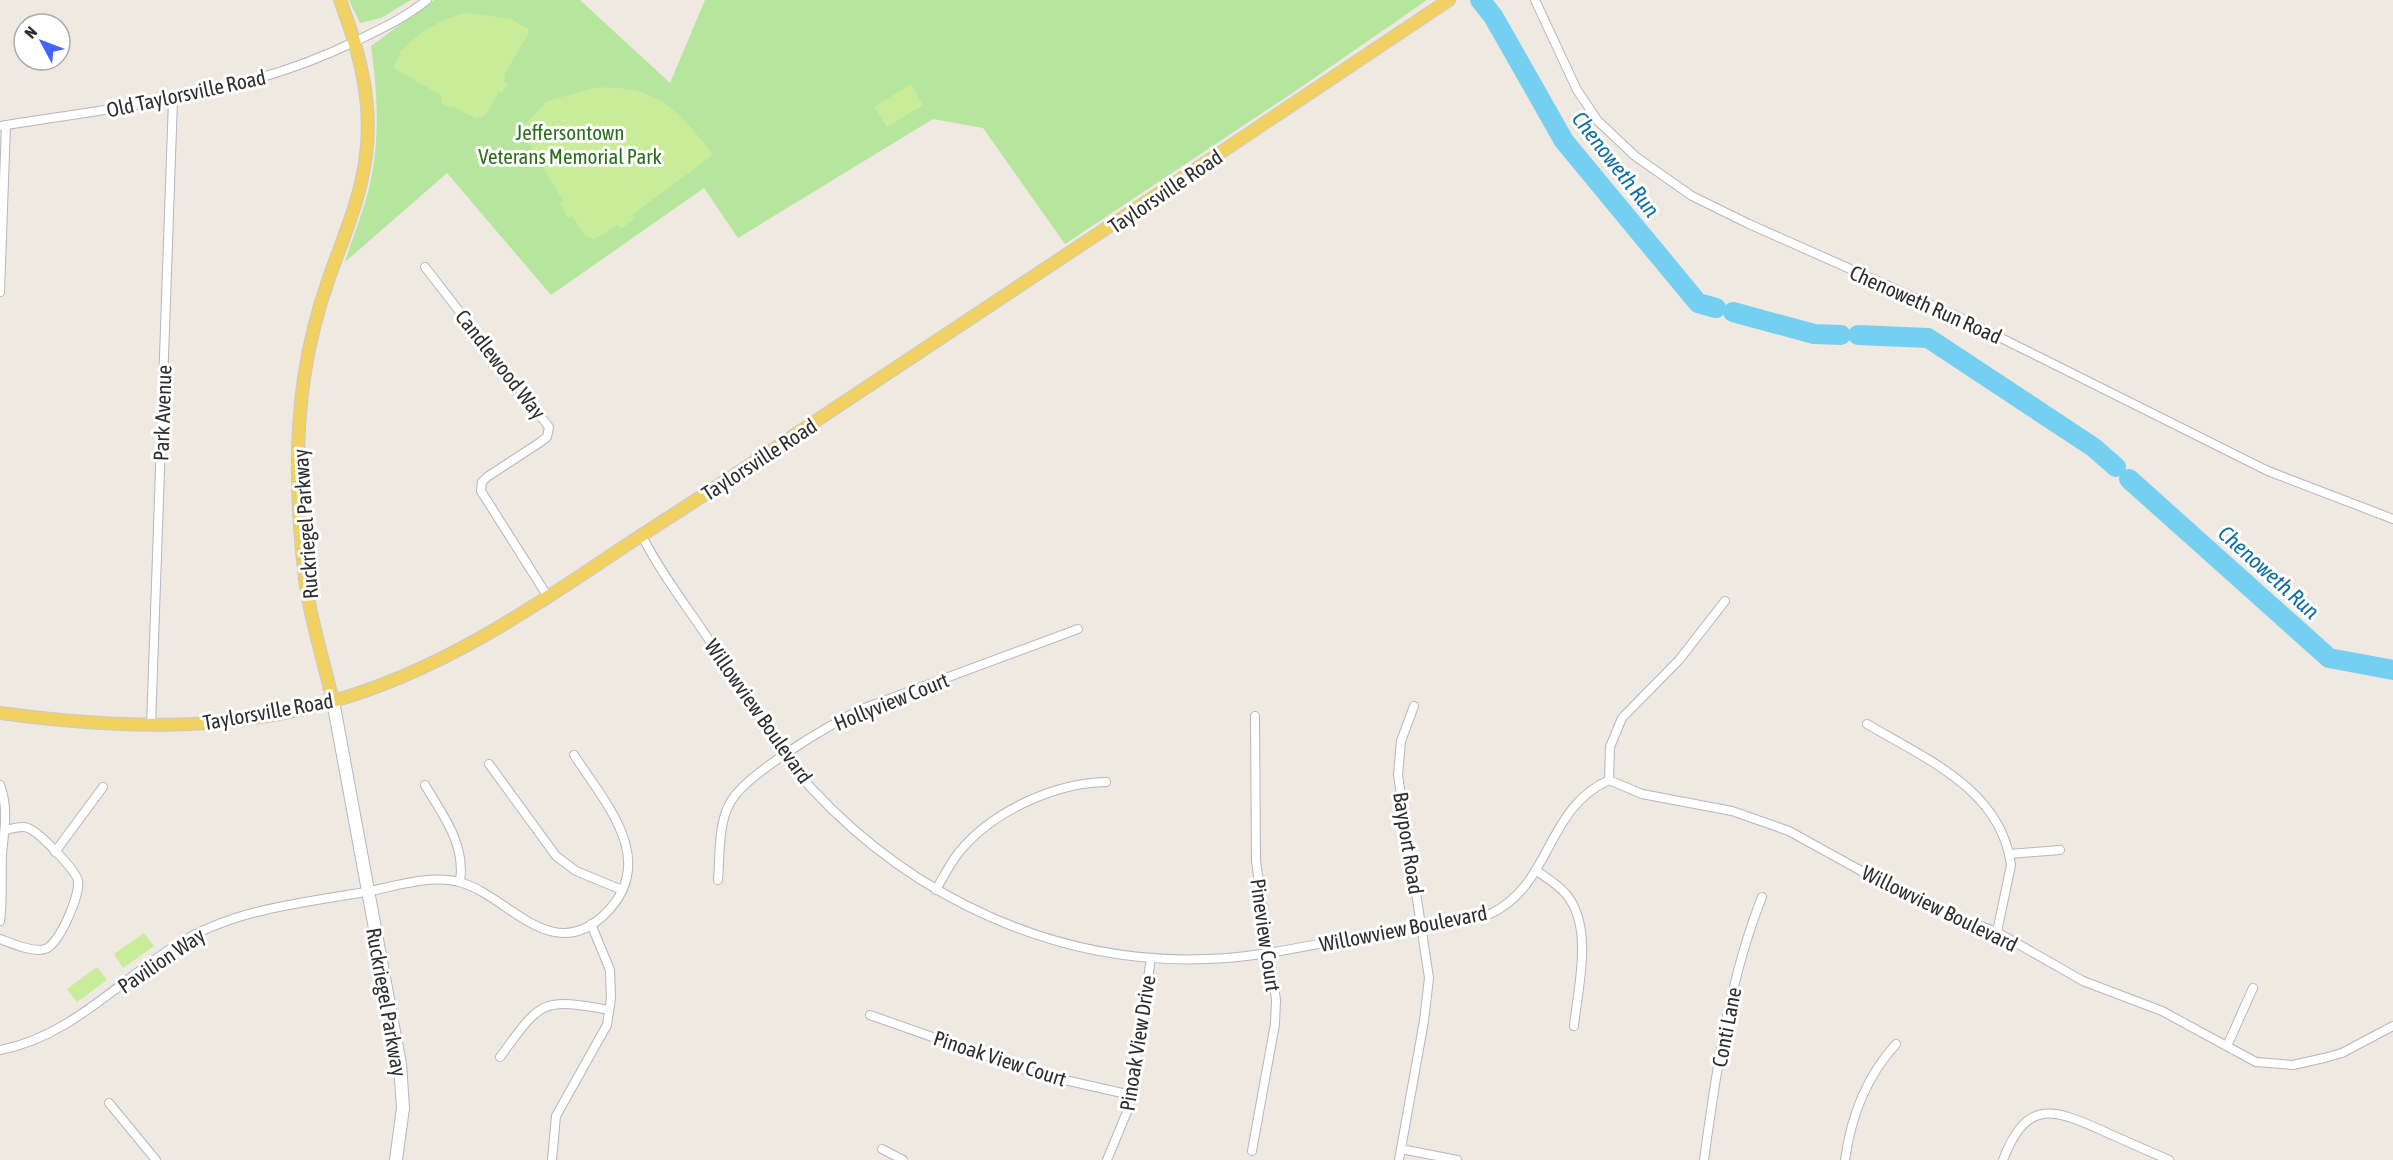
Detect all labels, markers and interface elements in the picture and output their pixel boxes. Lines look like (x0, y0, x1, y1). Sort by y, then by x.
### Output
north arrow (12, 12, 72, 72)
text: N (21, 23, 41, 42)
street label: Old Taylorsville Road (104, 64, 268, 122)
water label: Chenoweth Run (1567, 106, 1665, 222)
park label: Jeffersontown Veterans Memorial Park (478, 120, 662, 168)
street label: Taylorsville Road (1104, 144, 1226, 238)
street label: Chenoweth Run Road (1846, 260, 2006, 348)
street label: Candlewood Way (451, 305, 551, 424)
street label: Park Avenue (148, 365, 176, 461)
street label: Taylorsville Road (697, 413, 821, 505)
street label: Ruckriegel Parkway (288, 448, 322, 600)
water label: Chenoweth Run (2213, 520, 2325, 624)
street label: Willowview Boulevard (700, 634, 818, 788)
street label: Hollyview Court (830, 667, 952, 735)
street label: Taylorsville Road (201, 688, 335, 734)
street label: Bayport Road (1389, 790, 1429, 896)
street label: Willowview Boulevard (1858, 860, 2022, 956)
street label: Pineview Court (1246, 877, 1286, 993)
street label: Willowview Boulevard (1317, 900, 1489, 956)
street label: Pavilion Way (113, 922, 209, 998)
street label: Ruckriegel Parkway (362, 926, 412, 1079)
street label: Pinoak View Drive (1114, 973, 1160, 1113)
street label: Conti Lane (1707, 985, 1745, 1069)
street label: Pinoak View Court (931, 1025, 1069, 1091)

